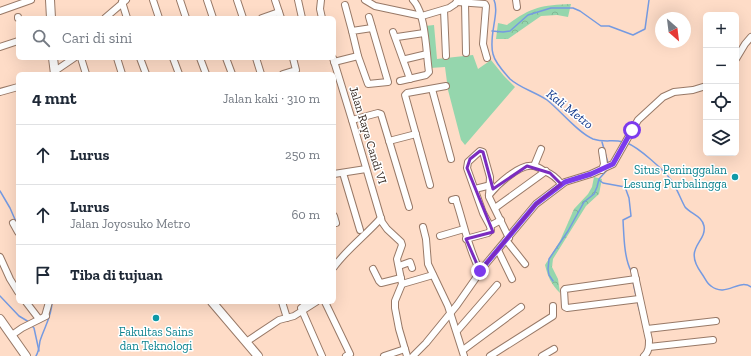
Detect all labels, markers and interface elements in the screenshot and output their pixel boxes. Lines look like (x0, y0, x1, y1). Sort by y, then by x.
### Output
north arrow (655, 12, 691, 48)
map controls (703, 12, 739, 156)
button: + (703, 12, 739, 48)
search box (16, 16, 336, 60)
icon: search (30, 27, 52, 49)
text: Cari di sini (62, 29, 132, 47)
button: − (703, 48, 739, 84)
street label: Jalan Raya Candi VI (346, 84, 390, 186)
button: locate (703, 84, 739, 120)
water label: Kali Metro (544, 86, 596, 132)
text: 4 mnt (32, 88, 77, 108)
text: Jalan kaki · 310 m (223, 91, 320, 106)
button: layers (703, 120, 739, 156)
route start (623, 121, 641, 139)
icon: ahead (32, 144, 54, 166)
text: Lurus (70, 146, 109, 164)
text: 250 m (285, 147, 320, 162)
place label: Situs Peninggalan Lesung Purbalingga (623, 163, 727, 191)
marker: Situs Peninggalan Lesung Purbalingga (730, 172, 740, 182)
text: Lurus (70, 198, 109, 216)
icon: ahead (32, 204, 54, 226)
text: 60 m (291, 207, 320, 222)
text: Jalan Joyosuko Metro (70, 216, 190, 231)
route end (471, 262, 489, 280)
icon: arrive (32, 264, 54, 286)
text: Tiba di tujuan (70, 266, 163, 284)
marker: Fakultas Sains dan Teknologi (151, 313, 161, 323)
place label: Fakultas Sains dan Teknologi (119, 325, 193, 353)

